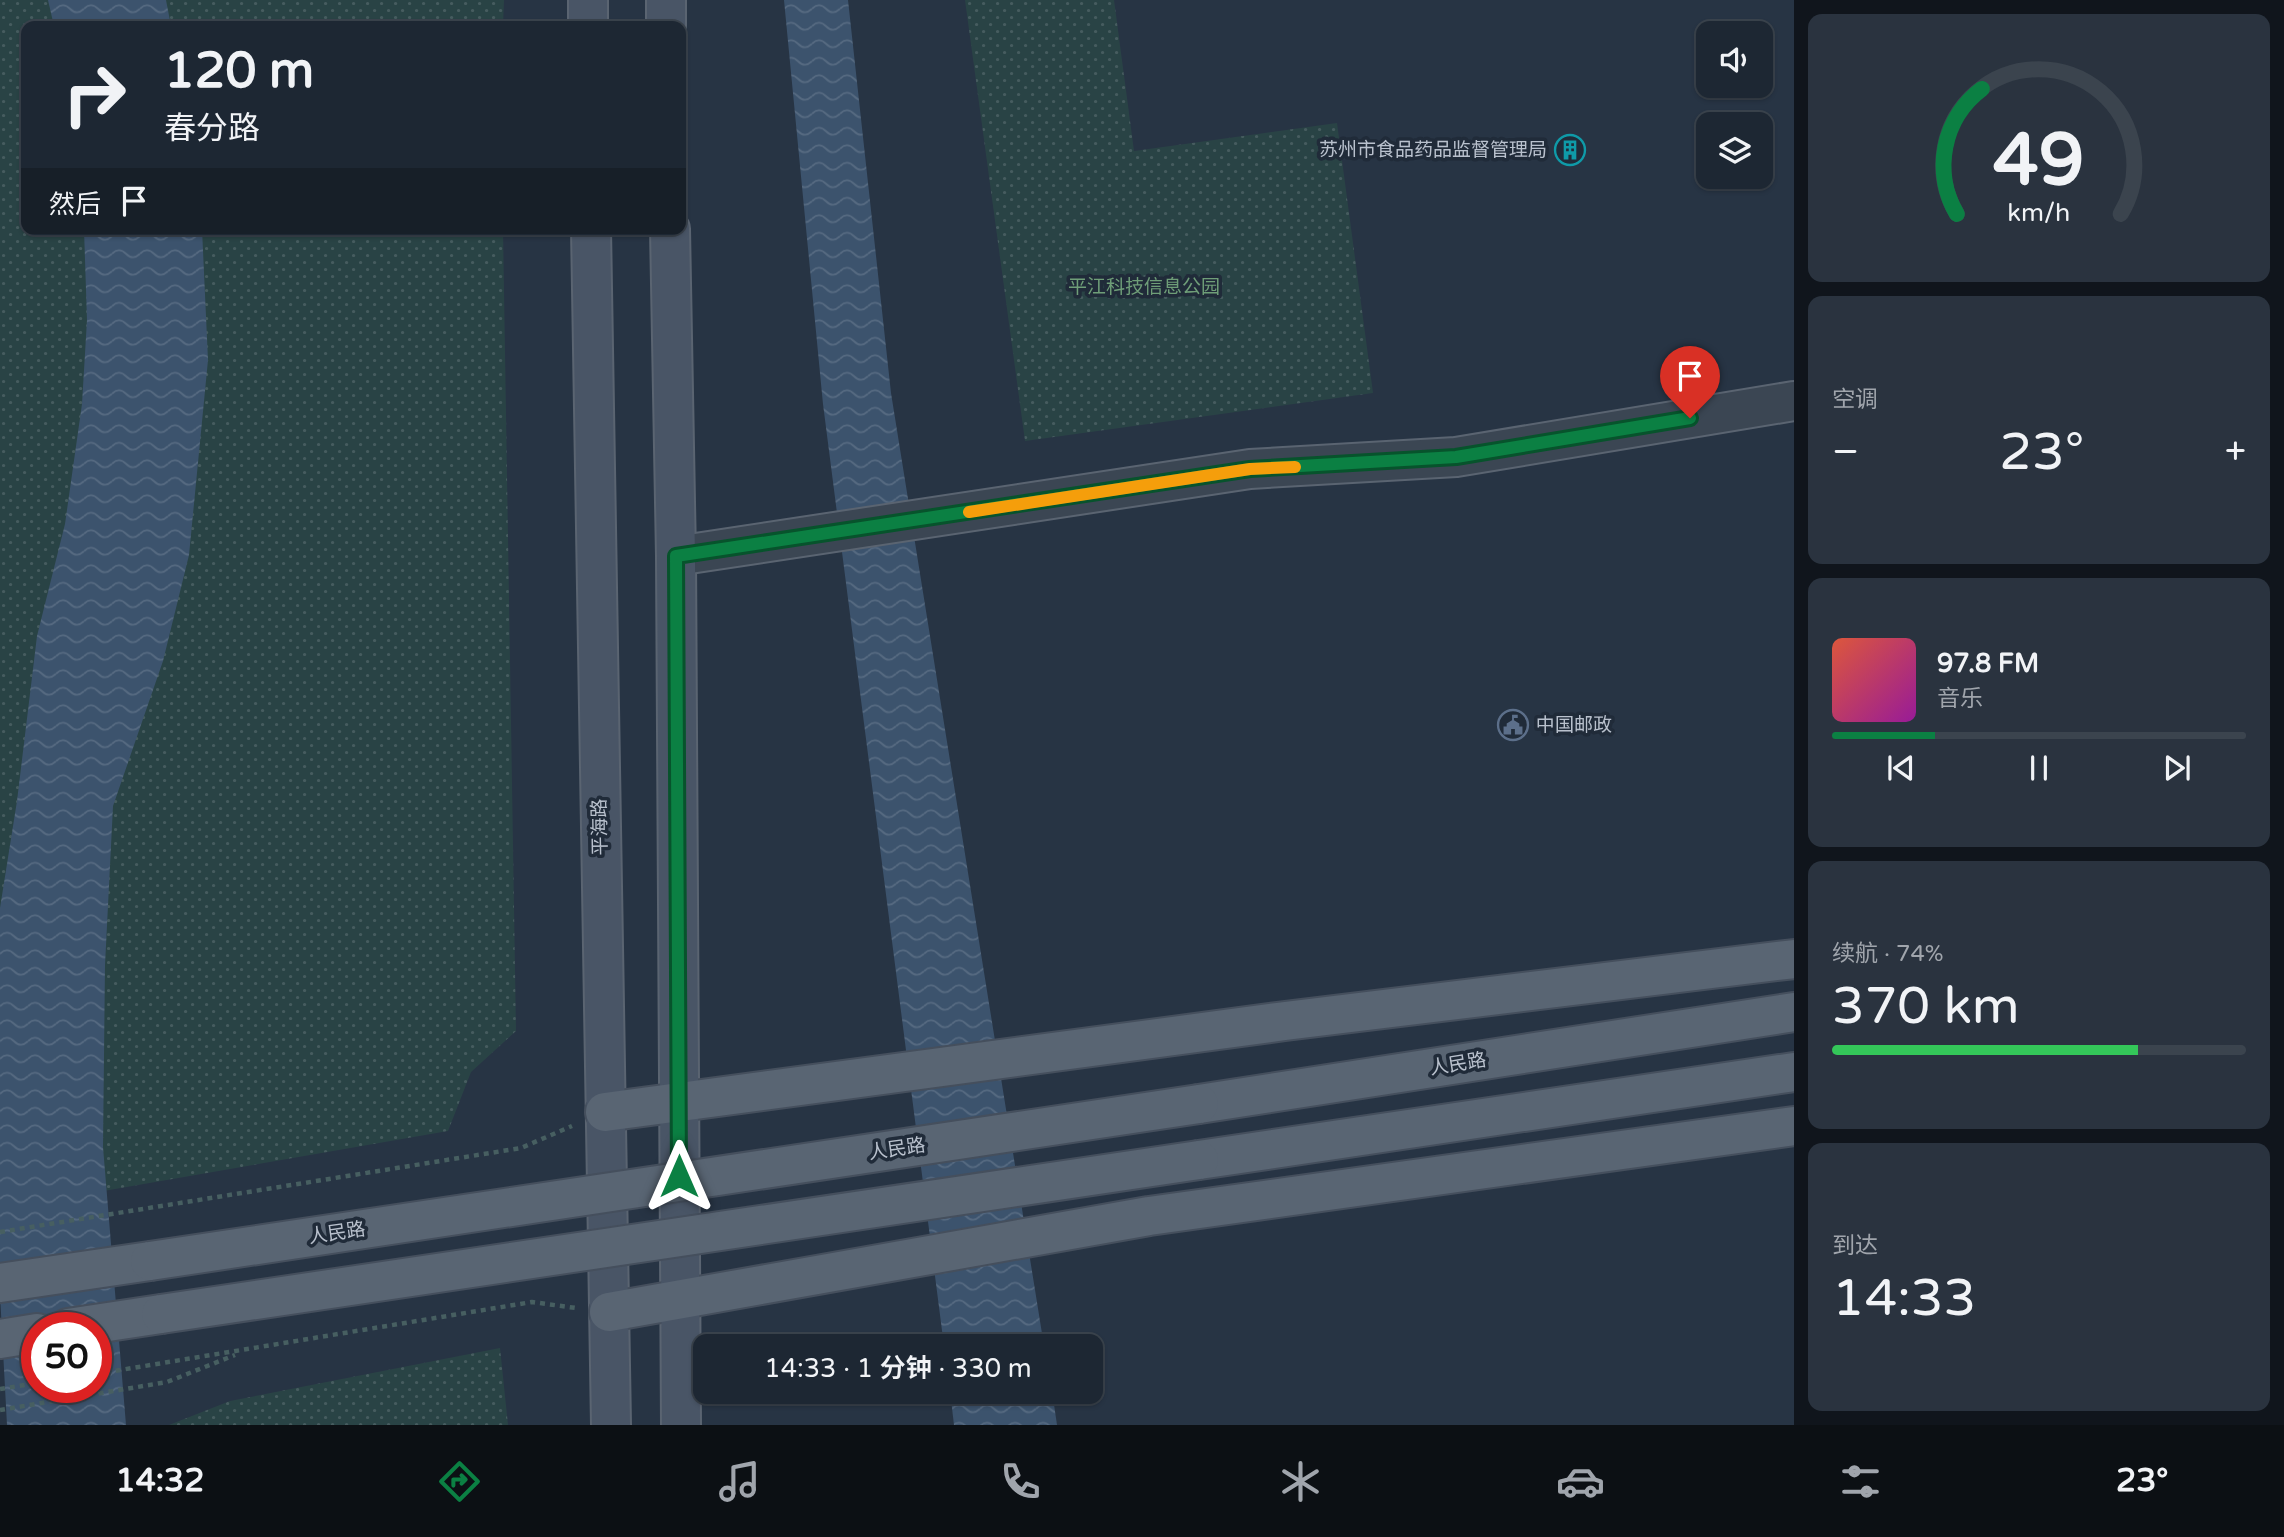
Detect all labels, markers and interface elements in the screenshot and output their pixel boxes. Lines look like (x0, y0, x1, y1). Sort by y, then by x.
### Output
map controls (1696, 21, 1773, 189)
button: sound (1696, 21, 1773, 98)
text: 120 m (164, 42, 314, 101)
icon: right (49, 49, 140, 140)
text: 春分路 (164, 110, 260, 148)
button: layers (1696, 112, 1773, 189)
text: 49 (1993, 117, 2085, 205)
building icon: 苏州市食品药品监督管理局 (1553, 133, 1587, 167)
place label: 苏州市食品药品监督管理局 (1319, 139, 1547, 161)
icon: arrive (115, 182, 153, 220)
text: 然后 (49, 189, 101, 220)
text: km/h (2008, 198, 2070, 228)
park label: 平江科技信息公园 (1068, 276, 1220, 298)
pin (1660, 346, 1720, 418)
icon: arrive (1671, 357, 1709, 395)
text: 空调 (1832, 386, 1878, 414)
text: 23° (1999, 421, 2084, 484)
text: − (1832, 429, 1859, 475)
text: + (2225, 429, 2246, 475)
text: 97.8 FM (1937, 648, 2039, 679)
text: 音乐 (1937, 685, 1983, 713)
public building icon: 中国邮政 (1496, 708, 1530, 742)
place label: 中国邮政 (1536, 714, 1612, 736)
icon: previous (1882, 749, 1920, 787)
icon: pause (2020, 749, 2058, 787)
icon: next (2158, 749, 2196, 787)
street label: 平海路 (589, 798, 611, 856)
text: 续航 · 74% (1832, 940, 1944, 968)
text: 370 km (1832, 975, 2020, 1038)
street label: 人民路 (1428, 1049, 1488, 1079)
street label: 人民路 (867, 1134, 927, 1164)
position arrow (642, 1139, 716, 1213)
street label: 人民路 (307, 1218, 367, 1248)
text: 到达 (1832, 1232, 1878, 1260)
text: 14:33 (1832, 1267, 1976, 1330)
speed limit sign: 50 (21, 1312, 112, 1403)
text: 14:33 · 1 分钟 · 330 m (764, 1353, 1032, 1384)
icon: directions (435, 1457, 484, 1506)
icon: music (715, 1457, 764, 1506)
icon: phone (996, 1457, 1045, 1506)
icon: climate (1276, 1457, 1325, 1506)
icon: car (1556, 1457, 1605, 1506)
icon: filters (1836, 1457, 1885, 1506)
text: 14:32 (116, 1462, 204, 1500)
text: 23° (2116, 1462, 2168, 1500)

